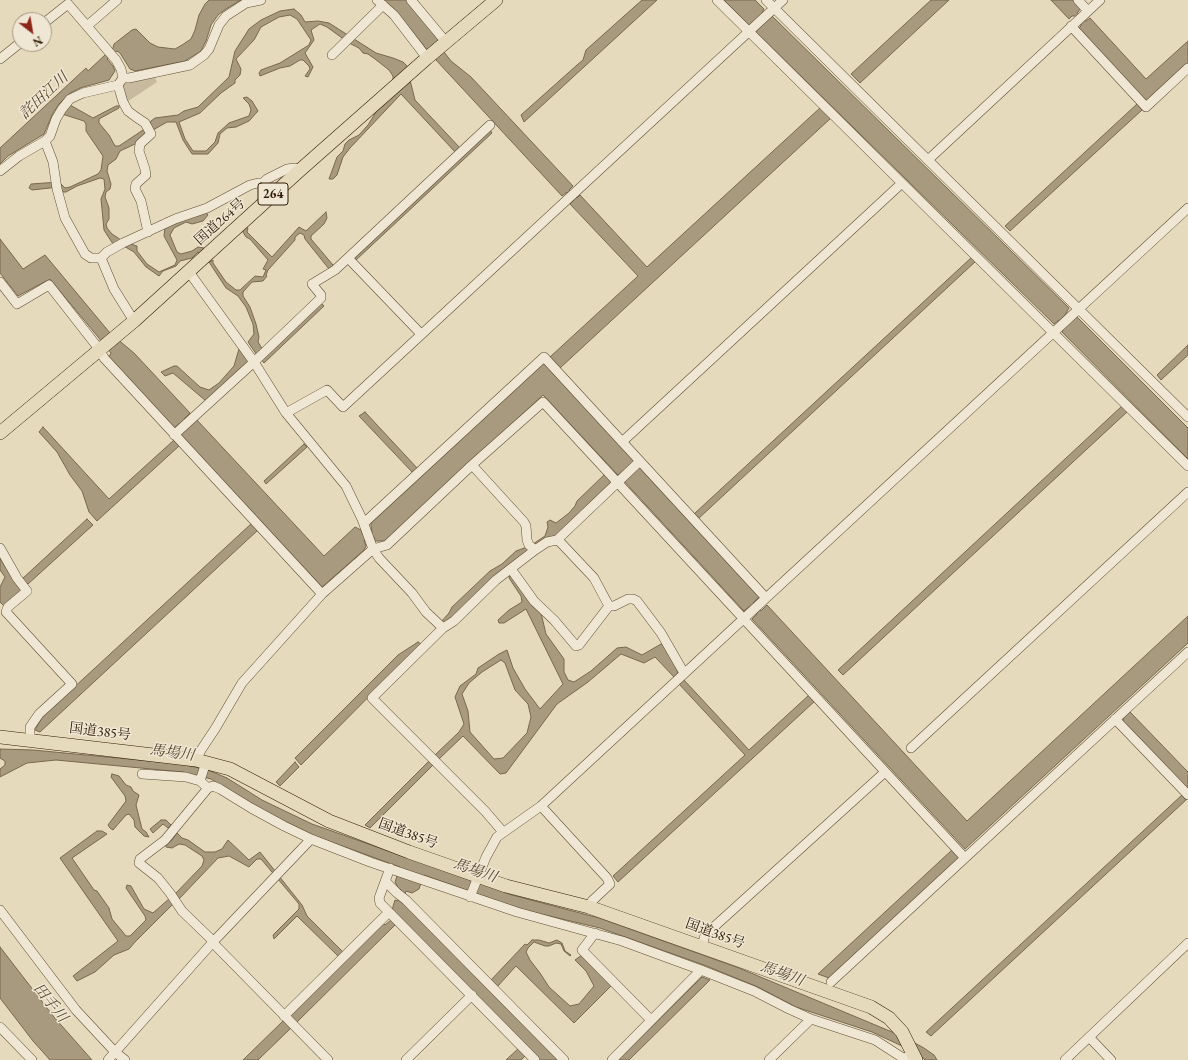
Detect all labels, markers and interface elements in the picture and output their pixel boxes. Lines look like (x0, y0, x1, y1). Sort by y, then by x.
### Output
north arrow (12, 12, 52, 52)
text: N (30, 33, 45, 50)
water label: 詫田江川 (16, 69, 72, 123)
road number: 264 (258, 183, 288, 205)
street label: 国道264号 (191, 195, 249, 249)
street label: 国道385号 (68, 720, 132, 744)
water label: 馬場川 (148, 741, 196, 765)
street label: 国道385号 (376, 815, 440, 853)
water label: 馬場川 (451, 855, 499, 887)
street label: 国道385号 (683, 915, 747, 953)
water label: 馬場川 (758, 958, 806, 990)
water label: 田手川 (29, 980, 71, 1026)

